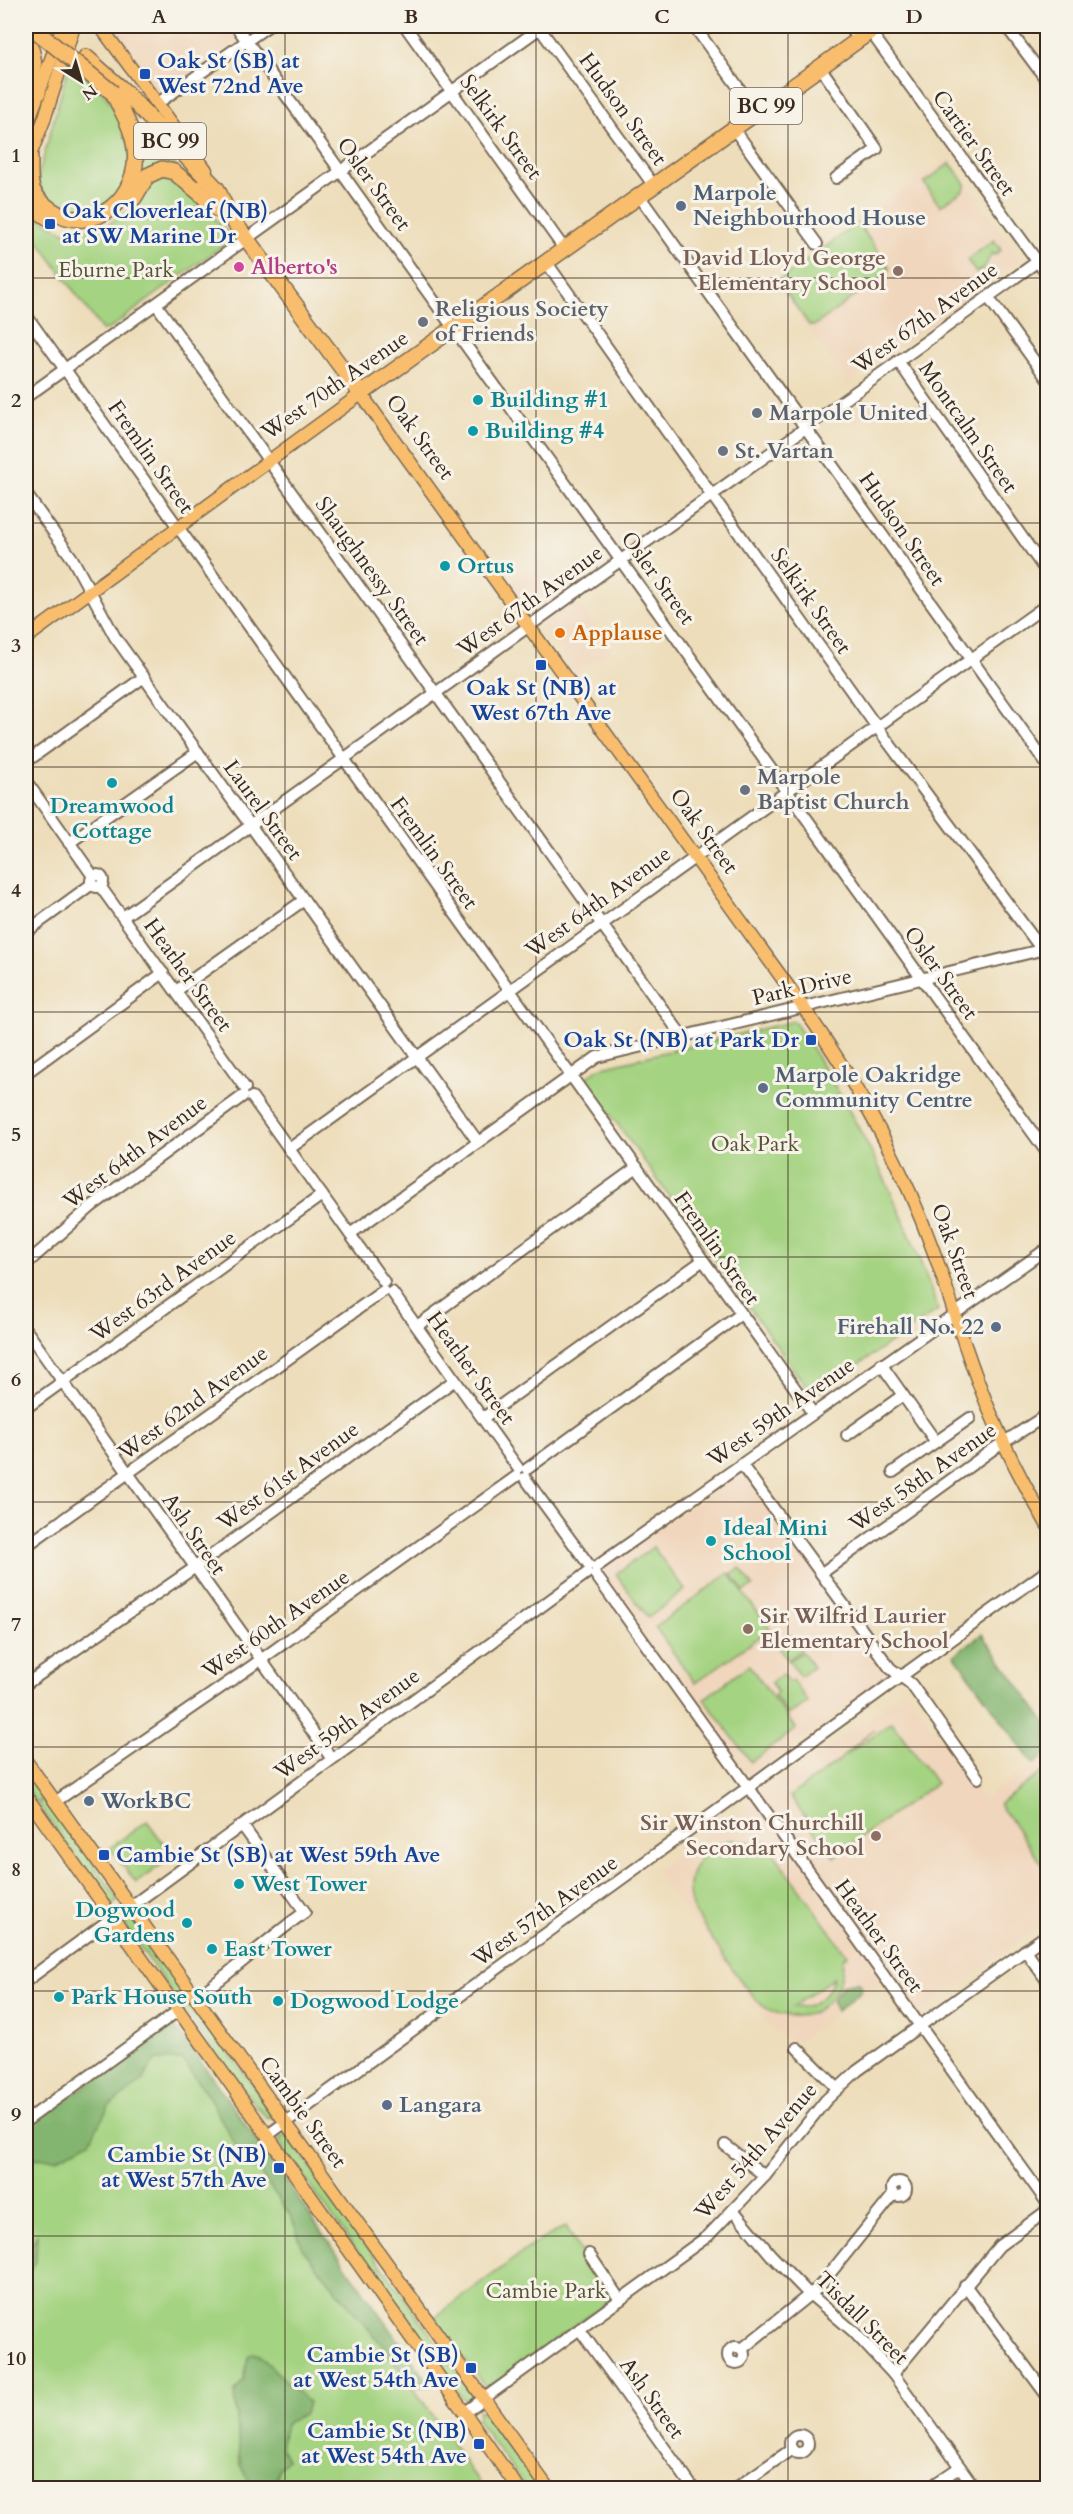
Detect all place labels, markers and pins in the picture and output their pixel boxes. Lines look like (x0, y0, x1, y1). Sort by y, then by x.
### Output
place label: Oak St (SB) at West 72nd Ave (156, 46, 304, 101)
marker: Oak St (SB) at West 72nd Ave (138, 67, 152, 81)
place label: Marpole Neighbourhood House (693, 178, 926, 233)
place label: Oak Cloverleaf (NB) at SW Marine Dr (62, 196, 268, 251)
marker: Marpole Neighbourhood House (674, 199, 688, 213)
marker: Oak Cloverleaf (NB) at SW Marine Dr (43, 217, 57, 231)
place label: David Lloyd George Elementary School (683, 243, 887, 298)
place label: Alberto's (251, 252, 338, 282)
marker: Alberto's (232, 260, 246, 274)
marker: David Lloyd George Elementary School (891, 264, 905, 278)
place label: Religious Society of Friends (435, 294, 609, 349)
marker: Religious Society of Friends (416, 315, 430, 329)
place label: Building #1 (490, 385, 609, 415)
marker: Building #1 (471, 393, 485, 407)
place label: Marpole United (769, 398, 929, 428)
marker: Marpole United (750, 406, 764, 420)
place label: Building #4 (485, 416, 604, 446)
marker: Building #4 (466, 424, 480, 438)
place label: St. Vartan (735, 436, 834, 466)
marker: St. Vartan (716, 444, 730, 458)
place label: Ortus (457, 551, 514, 581)
marker: Ortus (438, 559, 452, 573)
place label: Applause (572, 618, 663, 648)
marker: Applause (553, 626, 567, 640)
marker: Oak St (NB) at West 67th Ave (534, 658, 548, 672)
place label: Oak St (NB) at West 67th Ave (466, 673, 616, 728)
place label: Marpole Baptist Church (757, 762, 910, 817)
marker: Dreamwood Cottage (105, 776, 119, 790)
marker: Marpole Baptist Church (738, 783, 752, 797)
place label: Dreamwood Cottage (50, 791, 175, 846)
place label: Oak St (NB) at Park Dr (563, 1025, 799, 1055)
marker: Oak St (NB) at Park Dr (804, 1033, 818, 1047)
place label: Marpole Oakridge Community Centre (775, 1060, 973, 1115)
marker: Marpole Oakridge Community Centre (756, 1081, 770, 1095)
place label: Firehall No. 22 (837, 1312, 984, 1342)
marker: Firehall No. 22 (989, 1320, 1003, 1334)
place label: Ideal Mini School (723, 1513, 828, 1568)
marker: Ideal Mini School (704, 1534, 718, 1548)
place label: Sir Wilfrid Laurier Elementary School (760, 1601, 949, 1656)
marker: Sir Wilfrid Laurier Elementary School (741, 1622, 755, 1636)
place label: WorkBC (100, 1786, 191, 1816)
marker: WorkBC (82, 1794, 96, 1808)
place label: Sir Winston Churchill Secondary School (640, 1808, 865, 1863)
marker: Sir Winston Churchill Secondary School (869, 1829, 883, 1843)
place label: Cambie St (SB) at West 59th Ave (116, 1840, 440, 1870)
marker: Cambie St (SB) at West 59th Ave (97, 1848, 111, 1862)
place label: West Tower (250, 1869, 367, 1899)
marker: West Tower (232, 1877, 246, 1891)
place label: Dogwood Gardens (75, 1895, 175, 1950)
marker: Dogwood Gardens (180, 1916, 194, 1930)
place label: East Tower (224, 1934, 332, 1964)
marker: East Tower (205, 1942, 219, 1956)
place label: Park House South (71, 1982, 253, 2012)
place label: Dogwood Lodge (290, 1986, 459, 2016)
marker: Park House South (52, 1990, 66, 2004)
marker: Dogwood Lodge (271, 1994, 285, 2008)
place label: Langara (399, 2090, 482, 2120)
marker: Langara (380, 2098, 394, 2112)
place label: Cambie St (NB) at West 57th Ave (101, 2140, 267, 2195)
marker: Cambie St (NB) at West 57th Ave (272, 2161, 286, 2175)
place label: Cambie St (SB) at West 54th Ave (293, 2340, 459, 2395)
marker: Cambie St (SB) at West 54th Ave (464, 2361, 478, 2375)
place label: Cambie St (NB) at West 54th Ave (301, 2416, 467, 2471)
marker: Cambie St (NB) at West 54th Ave (472, 2437, 486, 2451)

